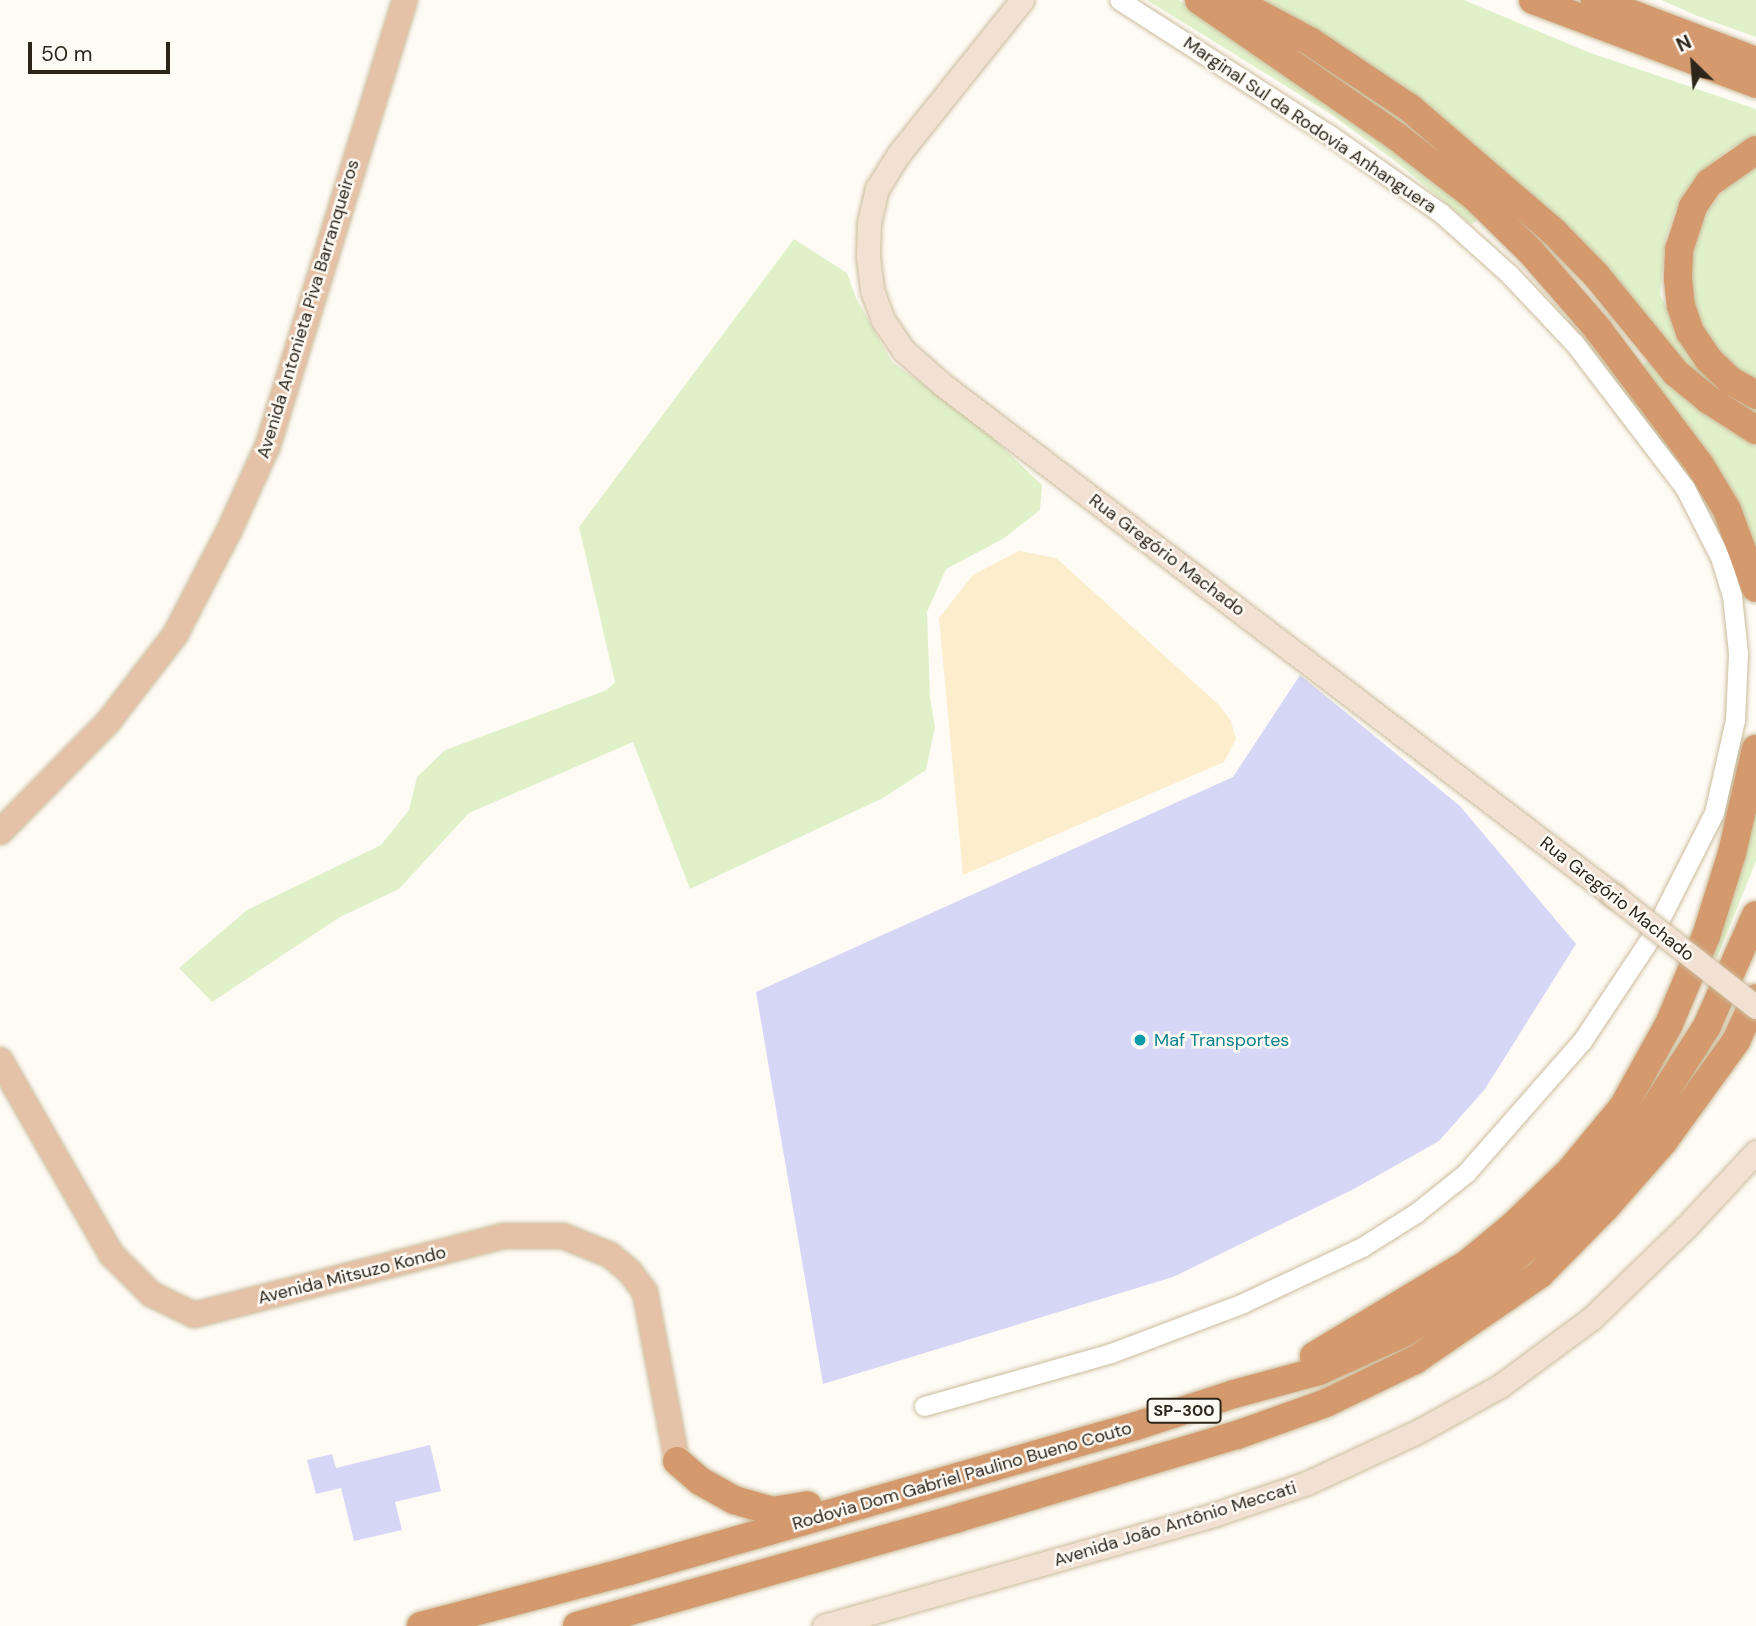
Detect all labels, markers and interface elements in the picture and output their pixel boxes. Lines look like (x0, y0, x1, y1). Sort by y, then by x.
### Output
scale bar (32, 28, 173, 72)
north arrow (1658, 28, 1728, 98)
text: N (1672, 29, 1695, 58)
street label: Marginal Sul da Rodovia Anhanguera (1179, 32, 1441, 218)
text: 50 m (41, 40, 92, 68)
street label: Avenida Antonieta Piva Barranqueiros (252, 157, 364, 461)
street label: Rua Gregório Machado (1085, 489, 1249, 621)
street label: Rua Gregório Machado (1536, 832, 1698, 966)
place label: Maf Transportes (1154, 1029, 1289, 1051)
marker: Maf Transportes (1132, 1032, 1148, 1048)
street label: Avenida Mitsuzo Kondo (256, 1241, 448, 1309)
road number: SP-300 (1146, 1399, 1222, 1424)
street label: Rodovia Dom Gabriel Paulino Bueno Couto (790, 1417, 1134, 1535)
street label: Avenida João Antônio Meccati (1051, 1477, 1299, 1571)

